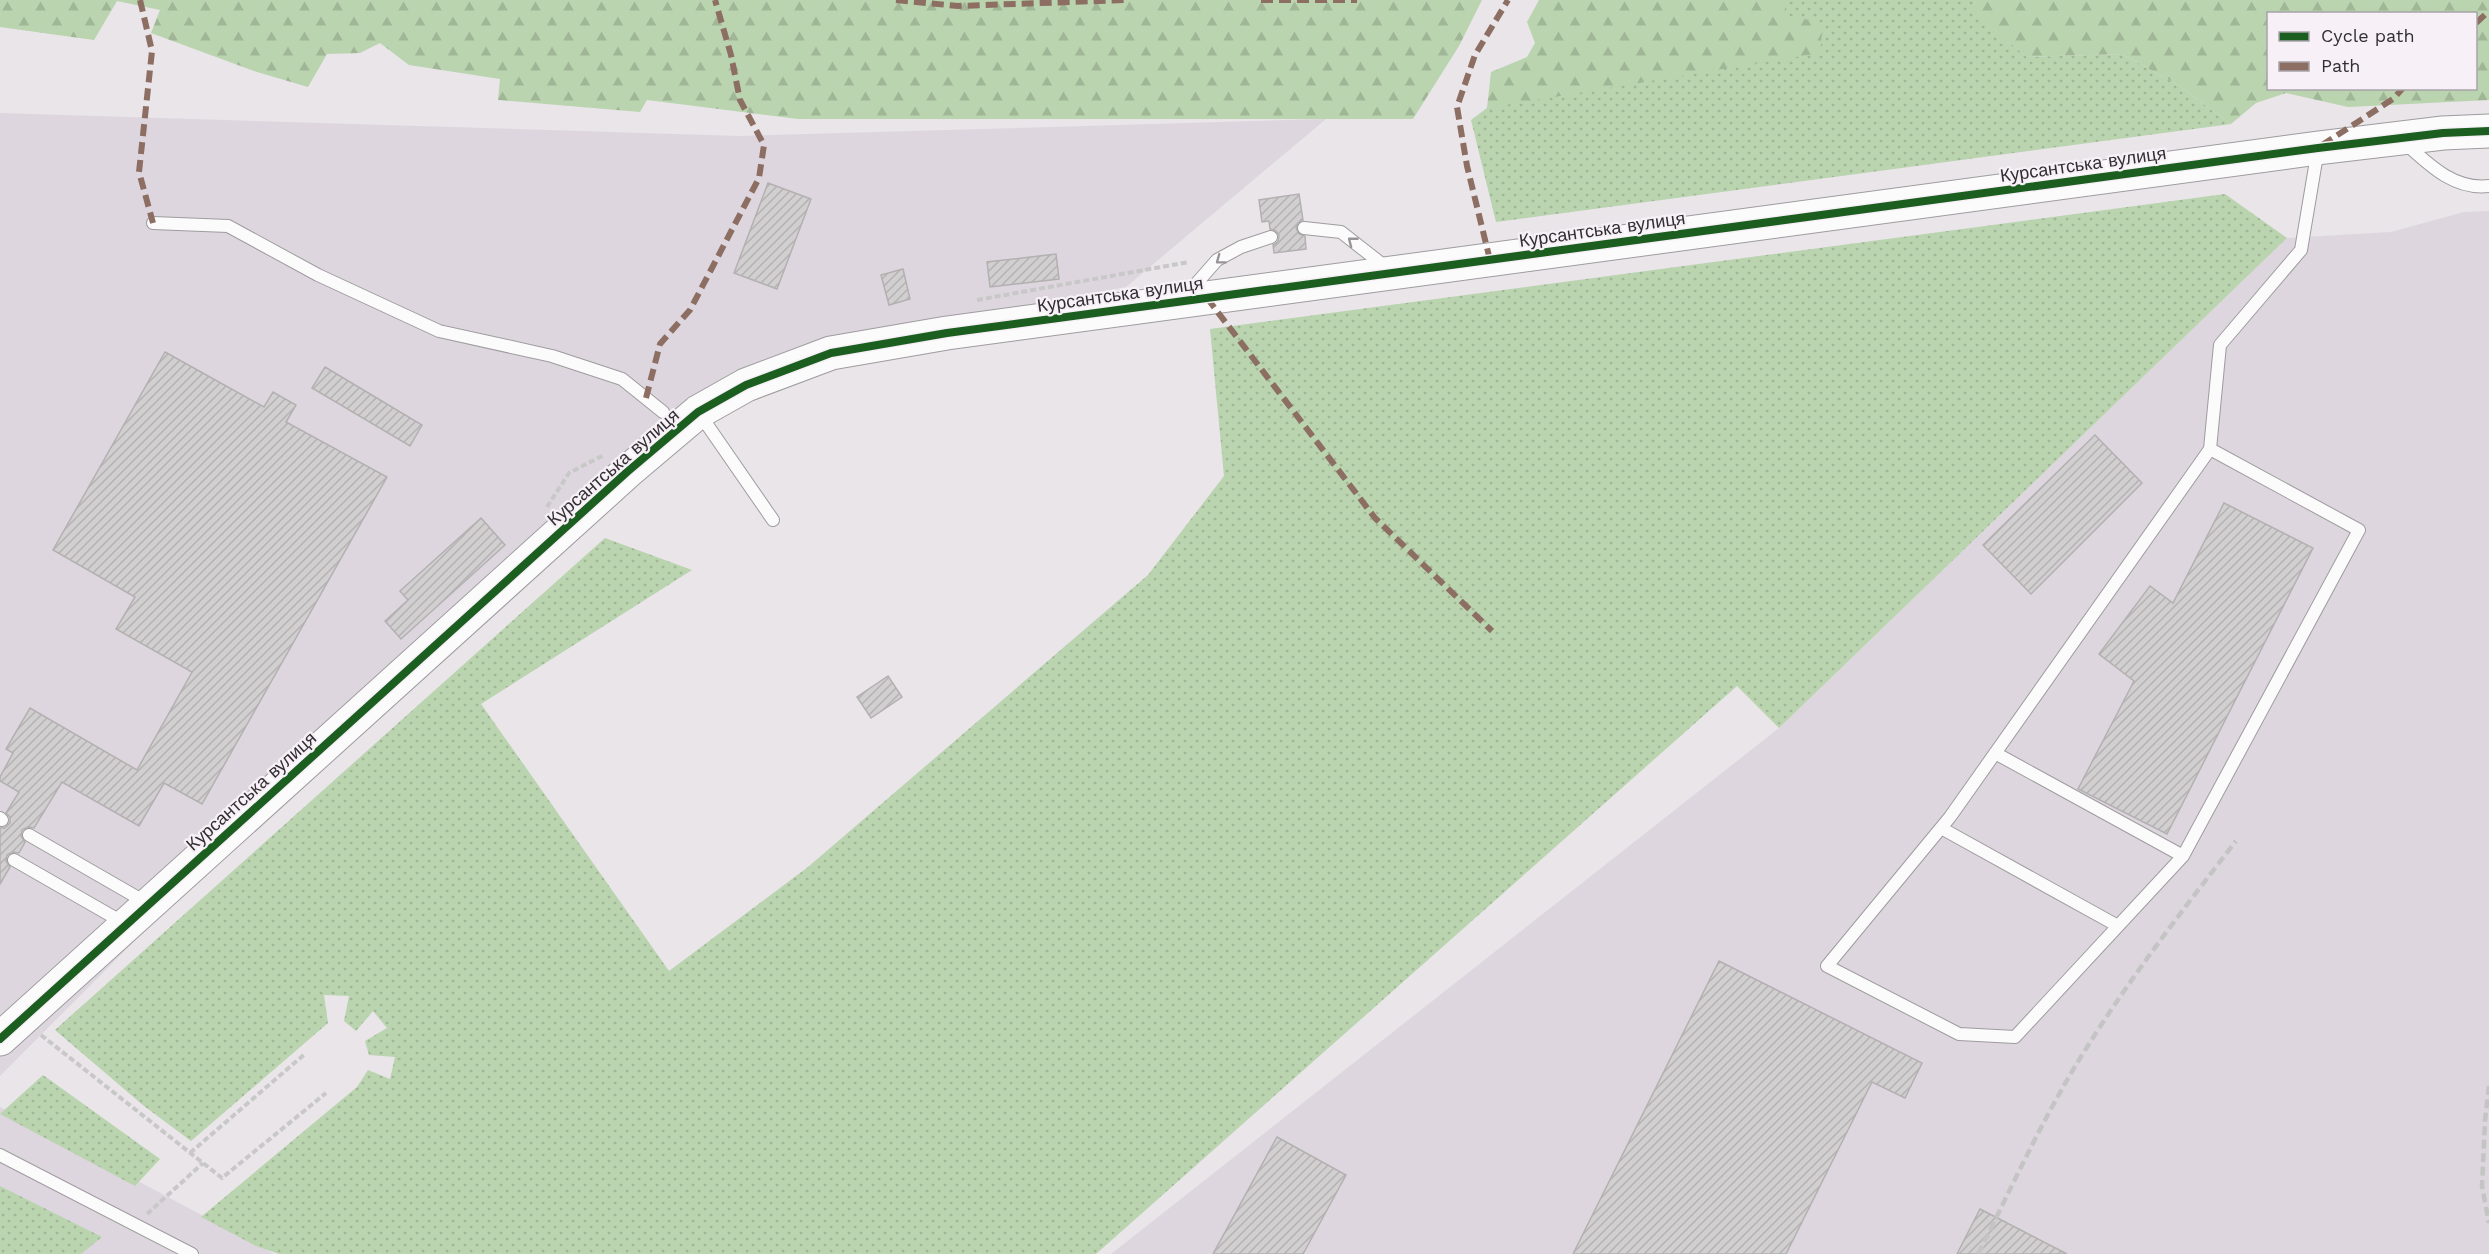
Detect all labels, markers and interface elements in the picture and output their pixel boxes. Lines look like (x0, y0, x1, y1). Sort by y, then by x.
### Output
legend (2267, 12, 2477, 90)
text: Cycle path (2321, 25, 2415, 46)
text: Path (2321, 55, 2361, 76)
street label: Курсантська вулиця (1999, 142, 2167, 186)
street label: Курсантська вулиця (1518, 207, 1686, 251)
one-way arrow (1348, 237, 1359, 248)
one-way arrow (1215, 253, 1226, 264)
street label: Курсантська вулиця (1036, 272, 1204, 316)
street label: Курсантська вулиця (543, 404, 683, 530)
street label: Курсантська вулиця (182, 727, 320, 855)

